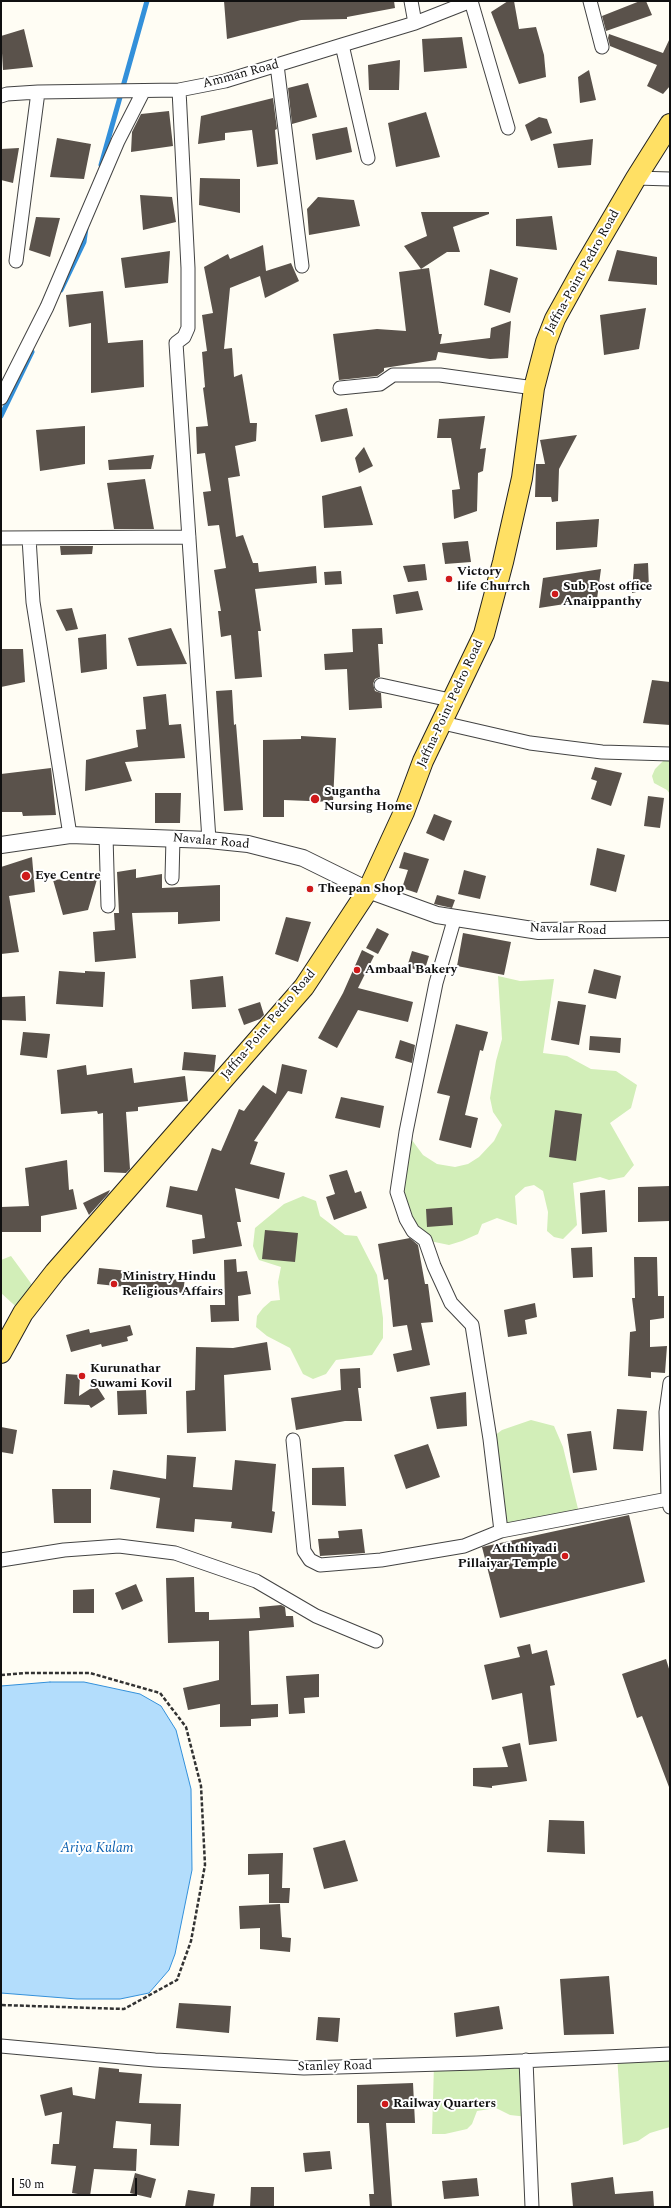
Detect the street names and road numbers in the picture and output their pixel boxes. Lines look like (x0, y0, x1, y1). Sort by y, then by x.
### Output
street label: Amman Road (201, 57, 281, 93)
street label: Jaffna-Point Pedro Road (542, 207, 624, 337)
street label: Jaffna-Point Pedro Road (415, 638, 487, 770)
street label: Navalar Road (172, 831, 250, 853)
street label: Navalar Road (529, 921, 607, 939)
street label: Jaffna-Point Pedro Road (218, 967, 320, 1083)
street label: Stanley Road (298, 2059, 372, 2075)

